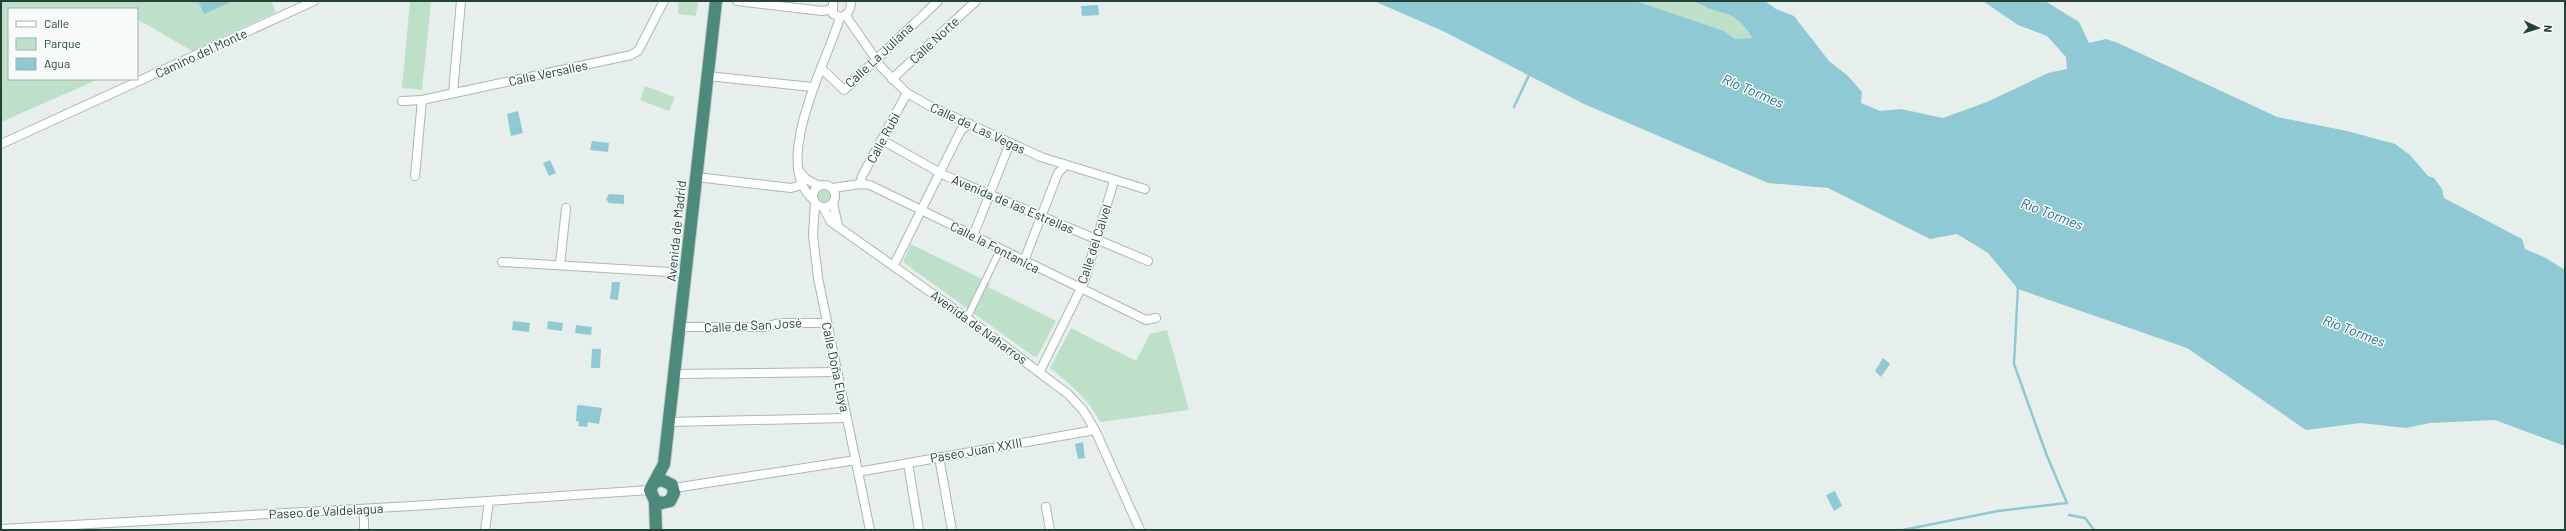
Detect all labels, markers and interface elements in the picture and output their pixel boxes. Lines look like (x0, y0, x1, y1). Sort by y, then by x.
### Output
legend (8, 8, 138, 80)
north arrow (2518, 8, 2558, 48)
street label: Calle Norte (906, 13, 962, 67)
text: Calle (44, 16, 69, 30)
street label: Calle La Juliana (841, 19, 917, 91)
street label: Camino del Monte (152, 25, 250, 81)
text: N (2542, 25, 2555, 33)
text: Parque (44, 36, 81, 50)
text: Agua (44, 56, 70, 70)
street label: Calle Versalles (507, 57, 589, 89)
water label: Río Tormes (1720, 70, 1787, 111)
street label: Calle de Las Vegas (928, 99, 1028, 157)
street label: Calle Rubí (863, 110, 903, 166)
street label: Avenida de las Estrellas (949, 171, 1077, 237)
street label: Avenida de Madrid (663, 179, 689, 283)
water label: Río Tormes (2019, 194, 2086, 233)
street label: Calle del Calvel (1074, 202, 1114, 286)
street label: Calle la Fontanica (948, 218, 1042, 276)
street label: Avenida de Naharros (928, 287, 1030, 367)
water label: Río Tormes (2321, 311, 2388, 350)
street label: Calle de San José (704, 314, 802, 336)
street label: Calle Doña Eloya (819, 321, 853, 413)
street label: Paseo Juan XXIII (929, 434, 1023, 466)
street label: Paseo de Valdelagua (268, 500, 384, 522)

